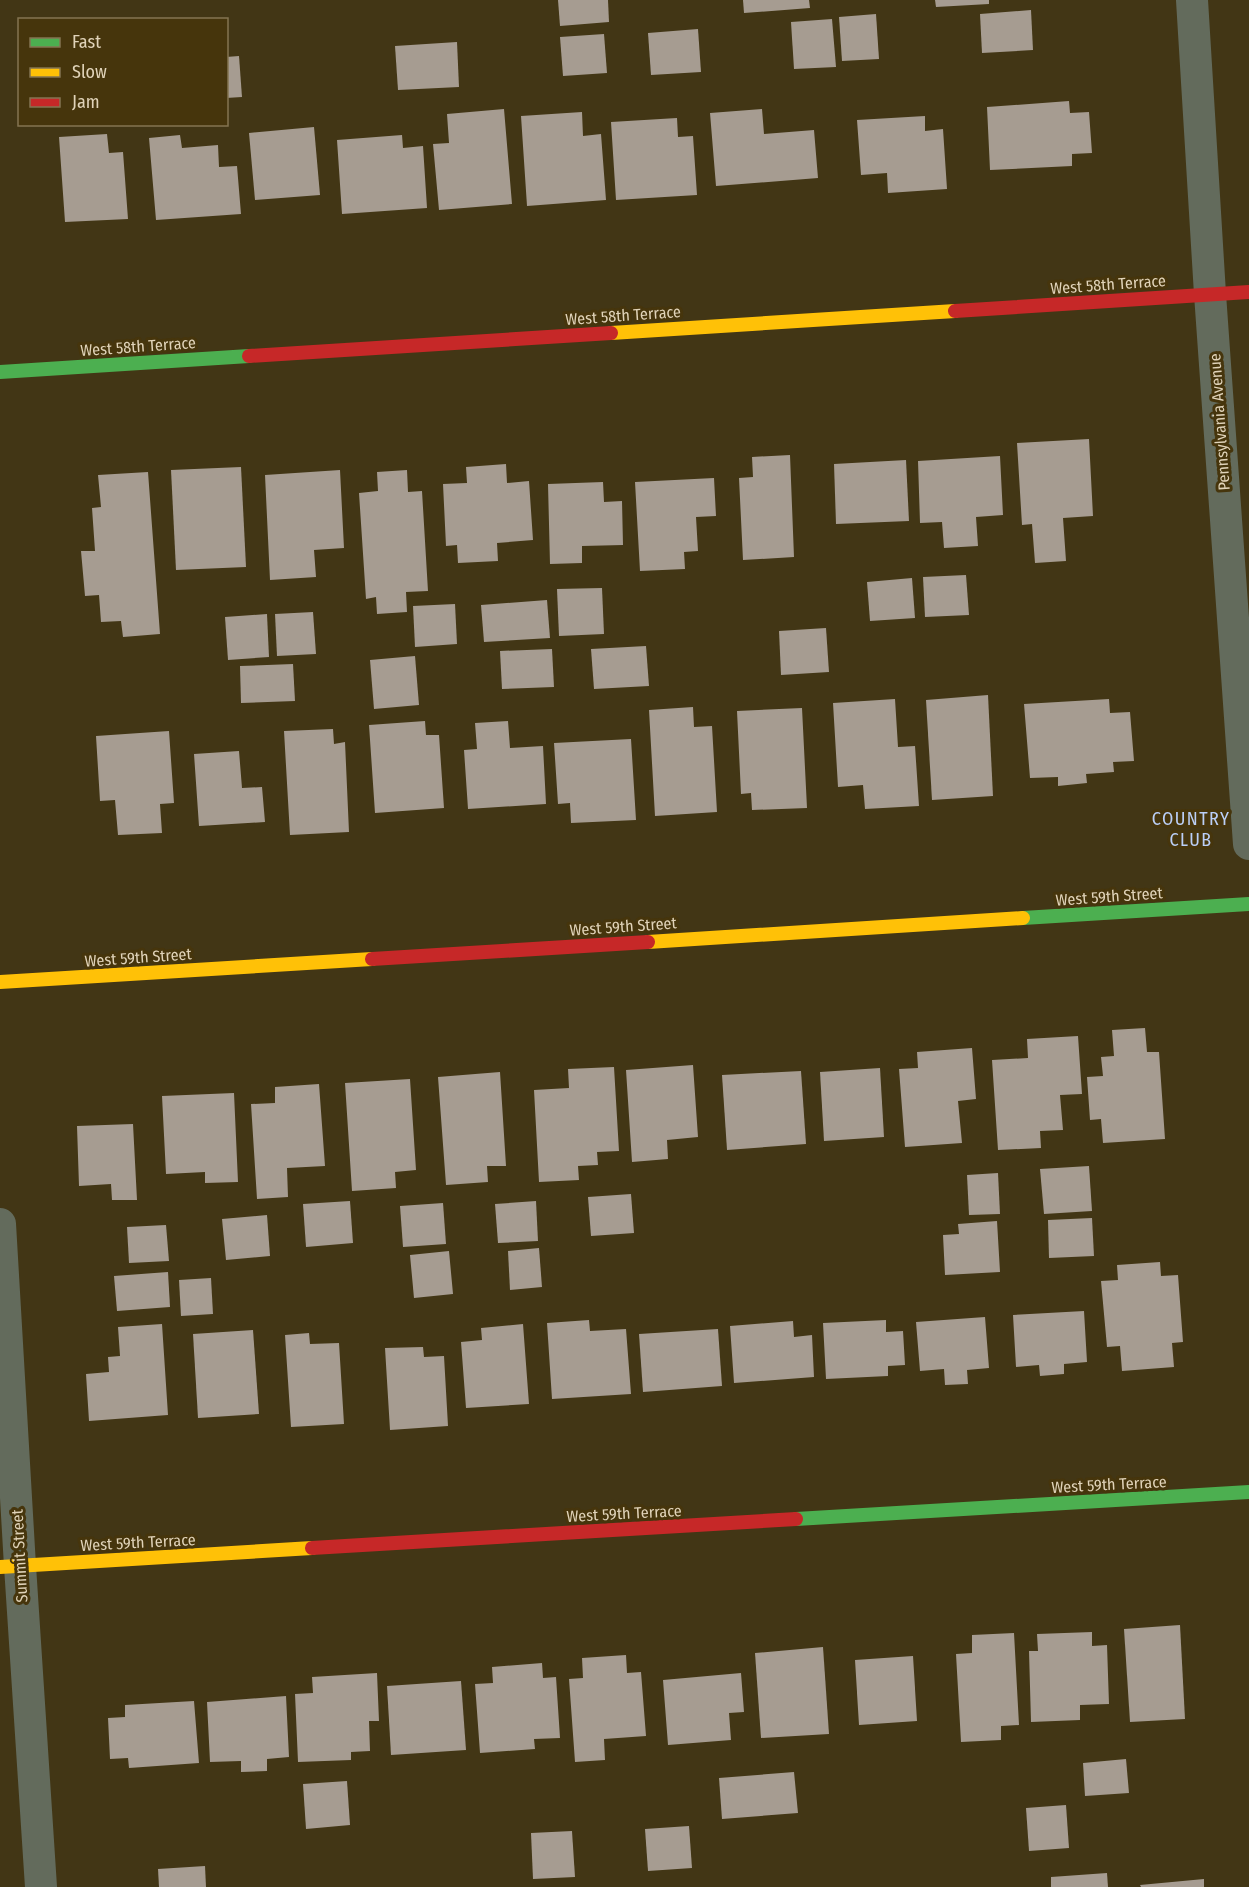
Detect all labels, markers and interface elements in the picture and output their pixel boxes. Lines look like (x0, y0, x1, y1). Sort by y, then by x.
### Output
legend (18, 18, 228, 126)
text: Fast (72, 31, 101, 53)
text: Slow (72, 61, 107, 83)
text: Jam (72, 91, 100, 113)
street label: West 58th Terrace (1050, 271, 1167, 298)
street label: West 58th Terrace (565, 302, 682, 329)
street label: West 58th Terrace (80, 333, 197, 360)
street label: Pennsylvania Avenue (1205, 353, 1234, 491)
district label: COUNTRY CLUB (1152, 808, 1230, 851)
street label: West 59th Street (1055, 883, 1164, 910)
street label: West 59th Street (569, 913, 678, 940)
street label: West 59th Street (84, 944, 193, 971)
street label: West 59th Terrace (1051, 1472, 1167, 1497)
street label: West 59th Terrace (566, 1501, 682, 1526)
street label: Summit Street (8, 1508, 31, 1603)
street label: West 59th Terrace (80, 1530, 196, 1555)

